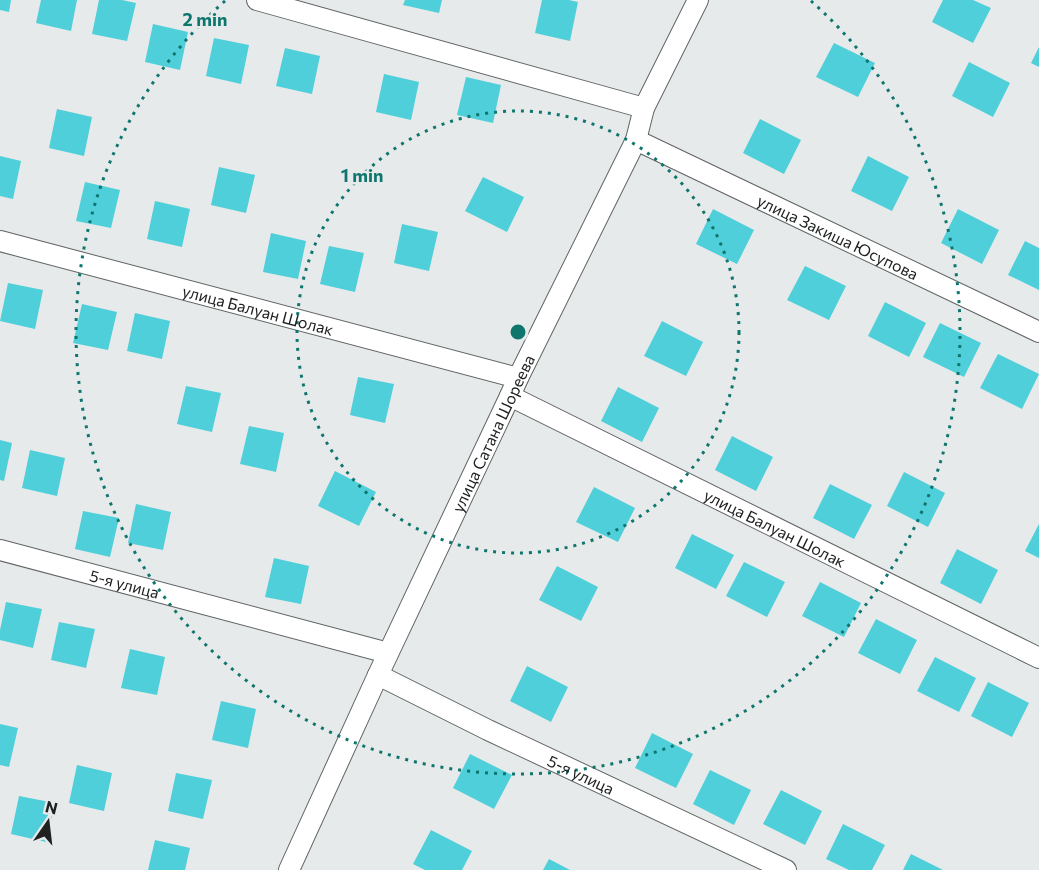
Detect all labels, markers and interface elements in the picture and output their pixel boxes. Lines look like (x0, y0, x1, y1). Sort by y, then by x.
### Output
text: 2 min (183, 8, 227, 30)
text: 1 min (341, 164, 383, 186)
street label: улица Закиша Юсупова (755, 190, 922, 283)
street label: улица Балуан Шолак (181, 280, 336, 338)
centre of rings (508, 322, 528, 342)
street label: улица Сатана Шореева (447, 351, 538, 515)
street label: улица Балуан Шолак (701, 484, 849, 571)
street label: 5-я улица (88, 565, 162, 601)
street label: 5-я улица (545, 750, 618, 798)
north arrow (18, 792, 78, 852)
text: N (44, 796, 60, 818)

